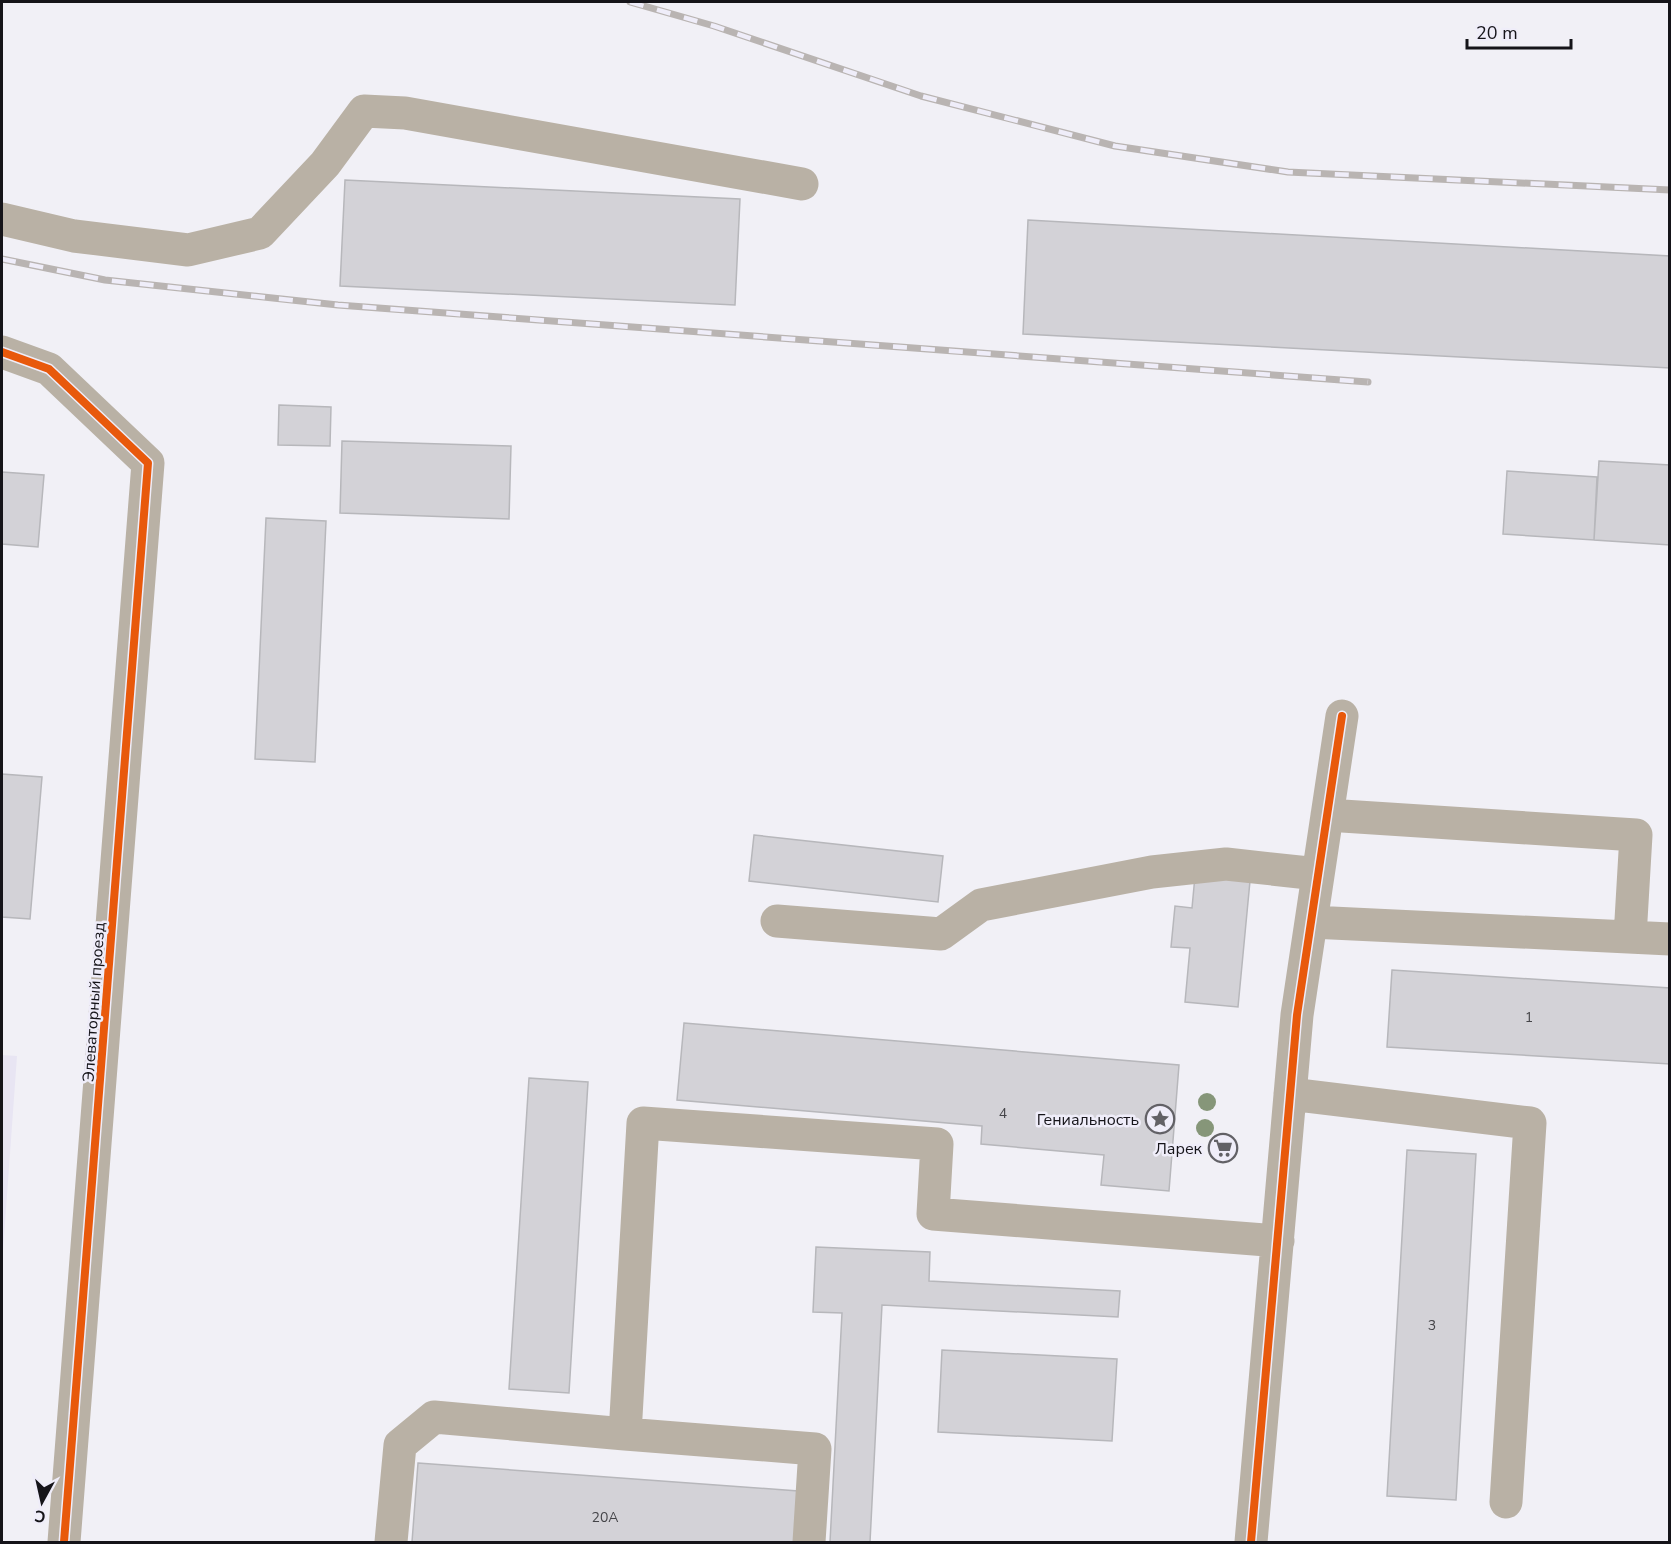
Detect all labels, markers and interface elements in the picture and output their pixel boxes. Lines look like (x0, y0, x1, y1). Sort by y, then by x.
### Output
scale bar (1467, 12, 1570, 50)
text: 20 m (1476, 21, 1518, 45)
street label: Элеваторный проезд (77, 921, 111, 1083)
house number: 1 (1525, 1008, 1533, 1027)
place icon: Гениальность (1144, 1103, 1176, 1135)
house number: 4 (999, 1104, 1007, 1123)
place label: Гениальность (1037, 1109, 1139, 1131)
supermarket icon: Ларек (1207, 1132, 1239, 1164)
place label: Ларек (1155, 1138, 1203, 1160)
house number: 3 (1428, 1316, 1436, 1335)
north arrow (12, 1472, 72, 1532)
text: С (33, 1504, 47, 1528)
house number: 20А (591, 1508, 619, 1527)

